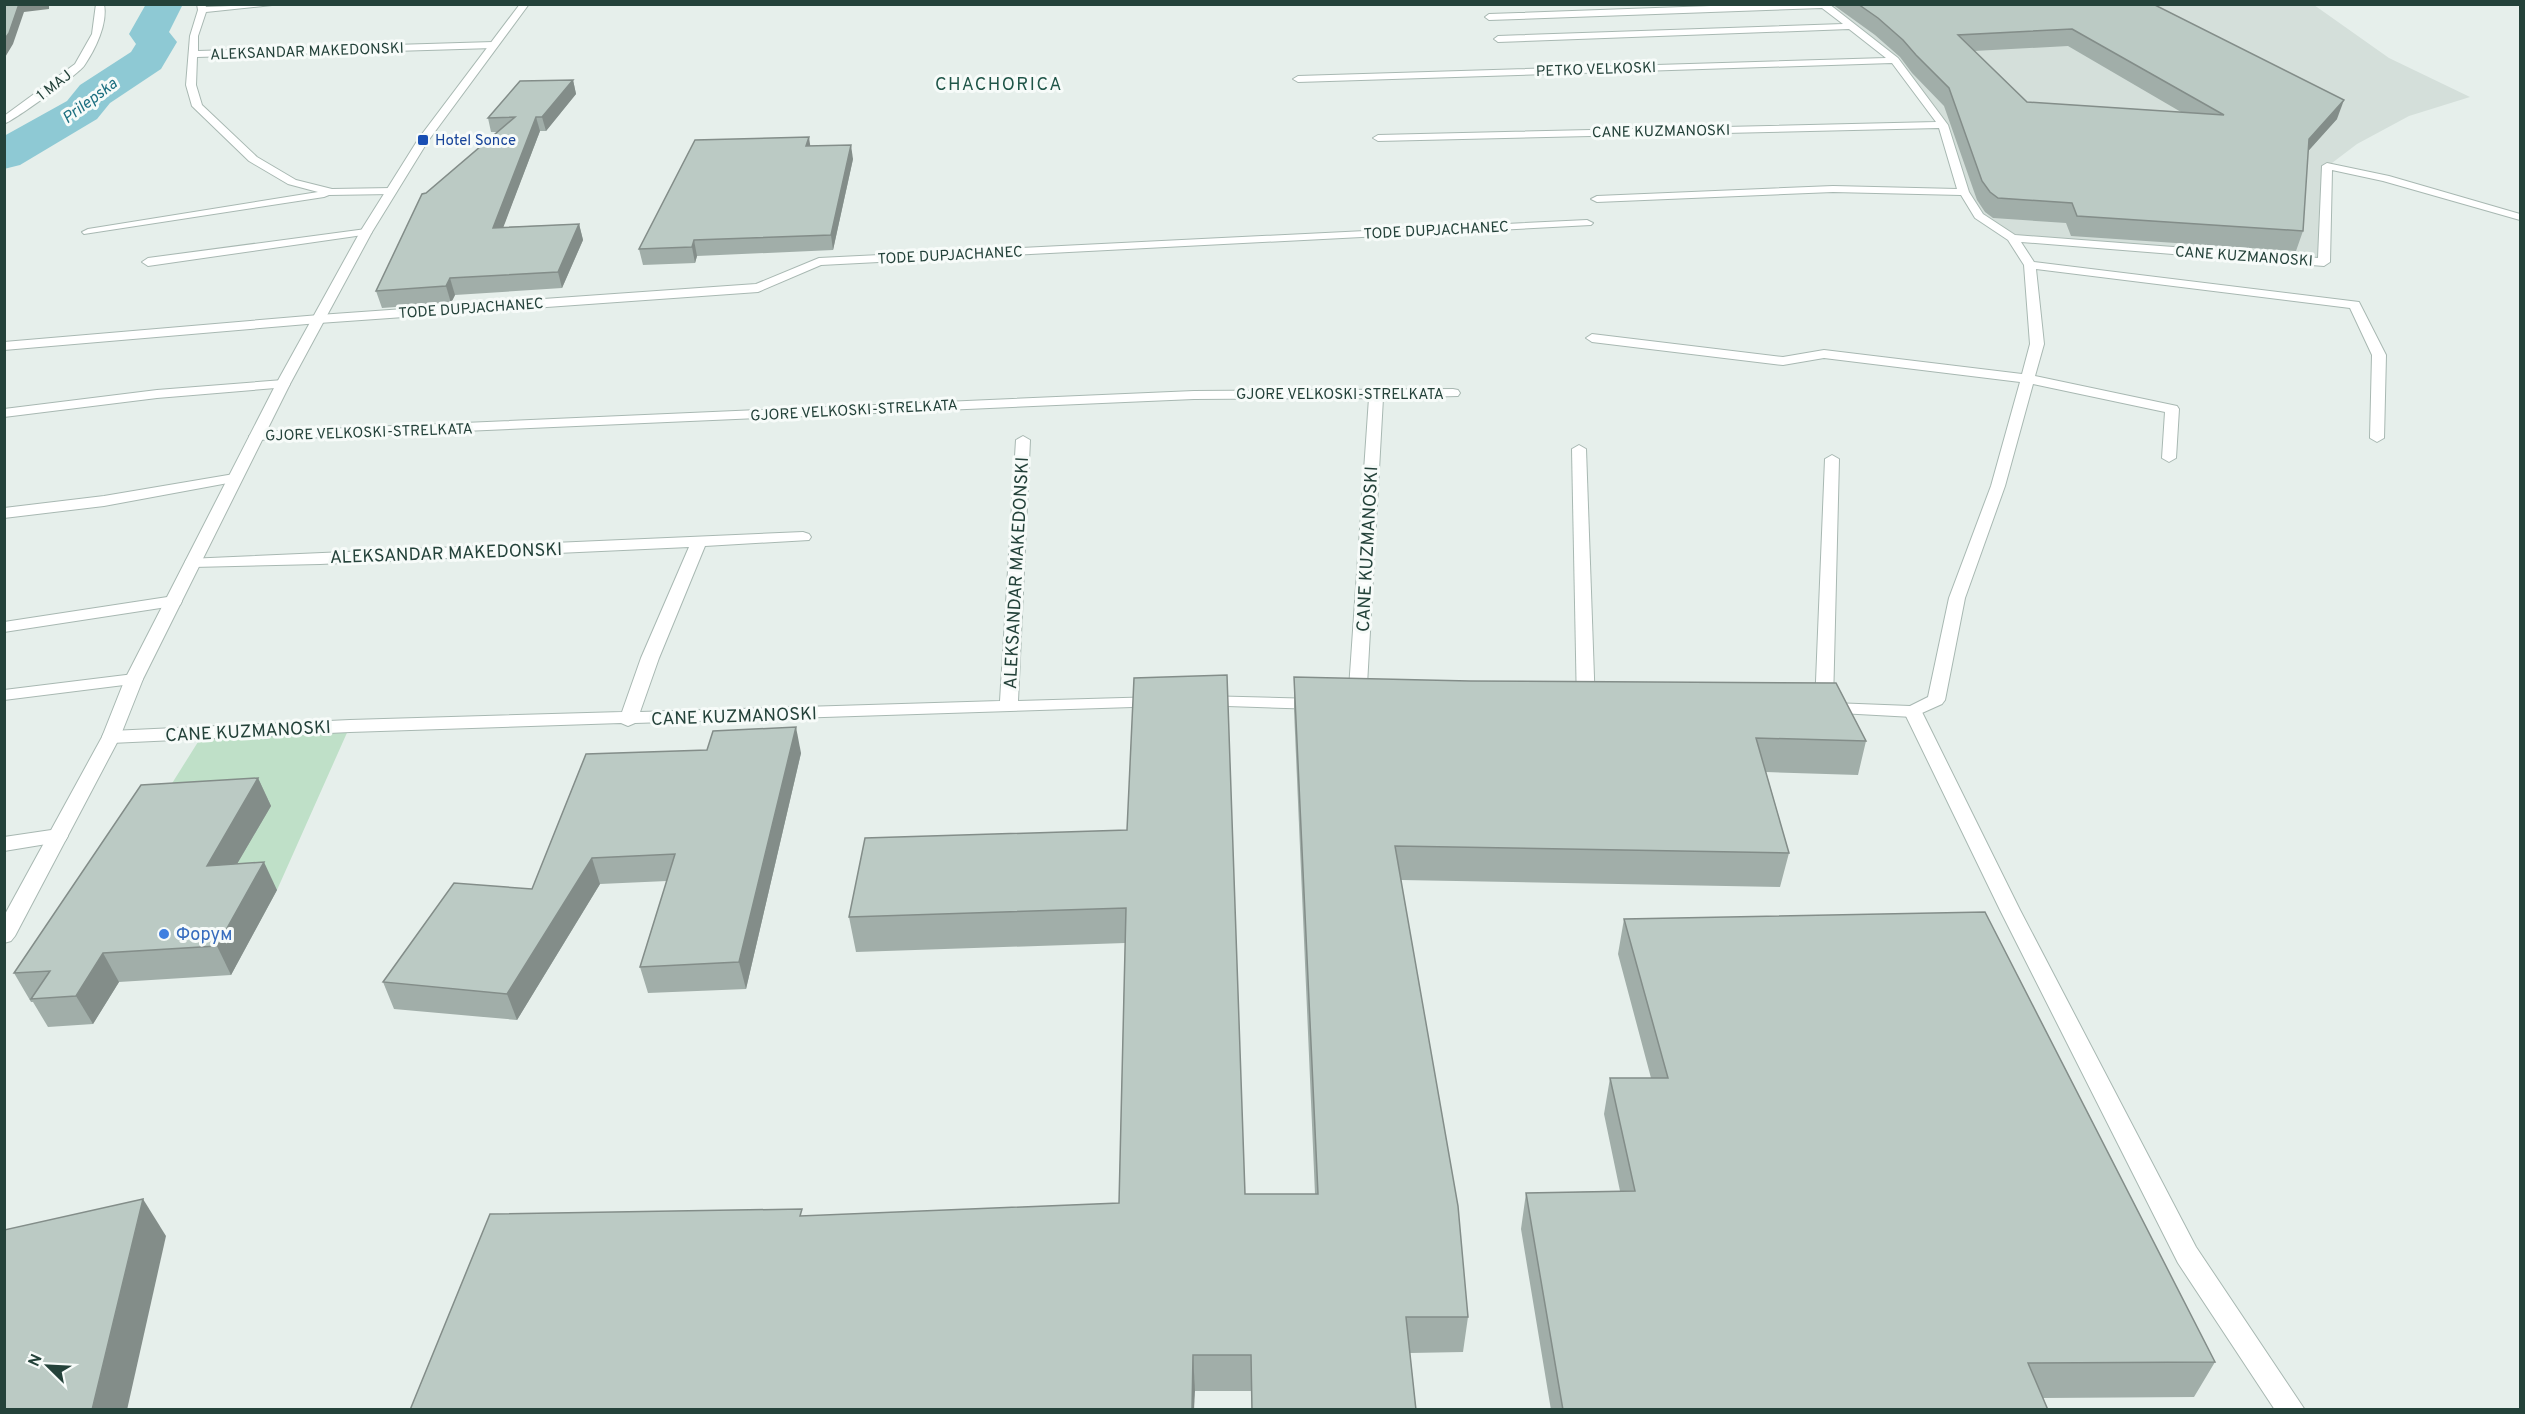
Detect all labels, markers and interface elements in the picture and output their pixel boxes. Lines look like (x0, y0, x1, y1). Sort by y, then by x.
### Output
street label: ALEKSANDAR MAKEDONSKI (210, 40, 404, 65)
street label: PETKO VELKOSKI (1536, 59, 1657, 82)
street label: 1 MAJ (34, 67, 76, 106)
water label: Prilepska (59, 74, 122, 129)
district label: CHACHORICA (935, 74, 1063, 97)
street label: CANE KUZMANOSKI (1592, 122, 1730, 143)
place label: Hotel Sonce (435, 132, 516, 151)
marker: Hotel Sonce (416, 133, 430, 147)
street label: TODE DUPJACHANEC (1363, 218, 1509, 245)
street label: TODE DUPJACHANEC (877, 243, 1023, 270)
street label: CANE KUZMANOSKI (2174, 243, 2314, 272)
street label: TODE DUPJACHANEC (398, 295, 544, 324)
street label: GJORE VELKOSKI-STRELKATA (1236, 386, 1444, 405)
street label: GJORE VELKOSKI-STRELKATA (750, 397, 958, 426)
street label: GJORE VELKOSKI-STRELKATA (265, 420, 473, 447)
street label: ALEKSANDAR MAKEDONSKI (1000, 456, 1035, 690)
street label: CANE KUZMANOSKI (1353, 466, 1384, 633)
street label: ALEKSANDAR MAKEDONSKI (329, 539, 563, 570)
street label: CANE KUZMANOSKI (651, 703, 817, 732)
street label: CANE KUZMANOSKI (165, 717, 332, 748)
place label: Форум (176, 924, 232, 947)
marker: Форум (157, 927, 171, 941)
north arrow (18, 1336, 78, 1396)
text: N (25, 1351, 48, 1370)

